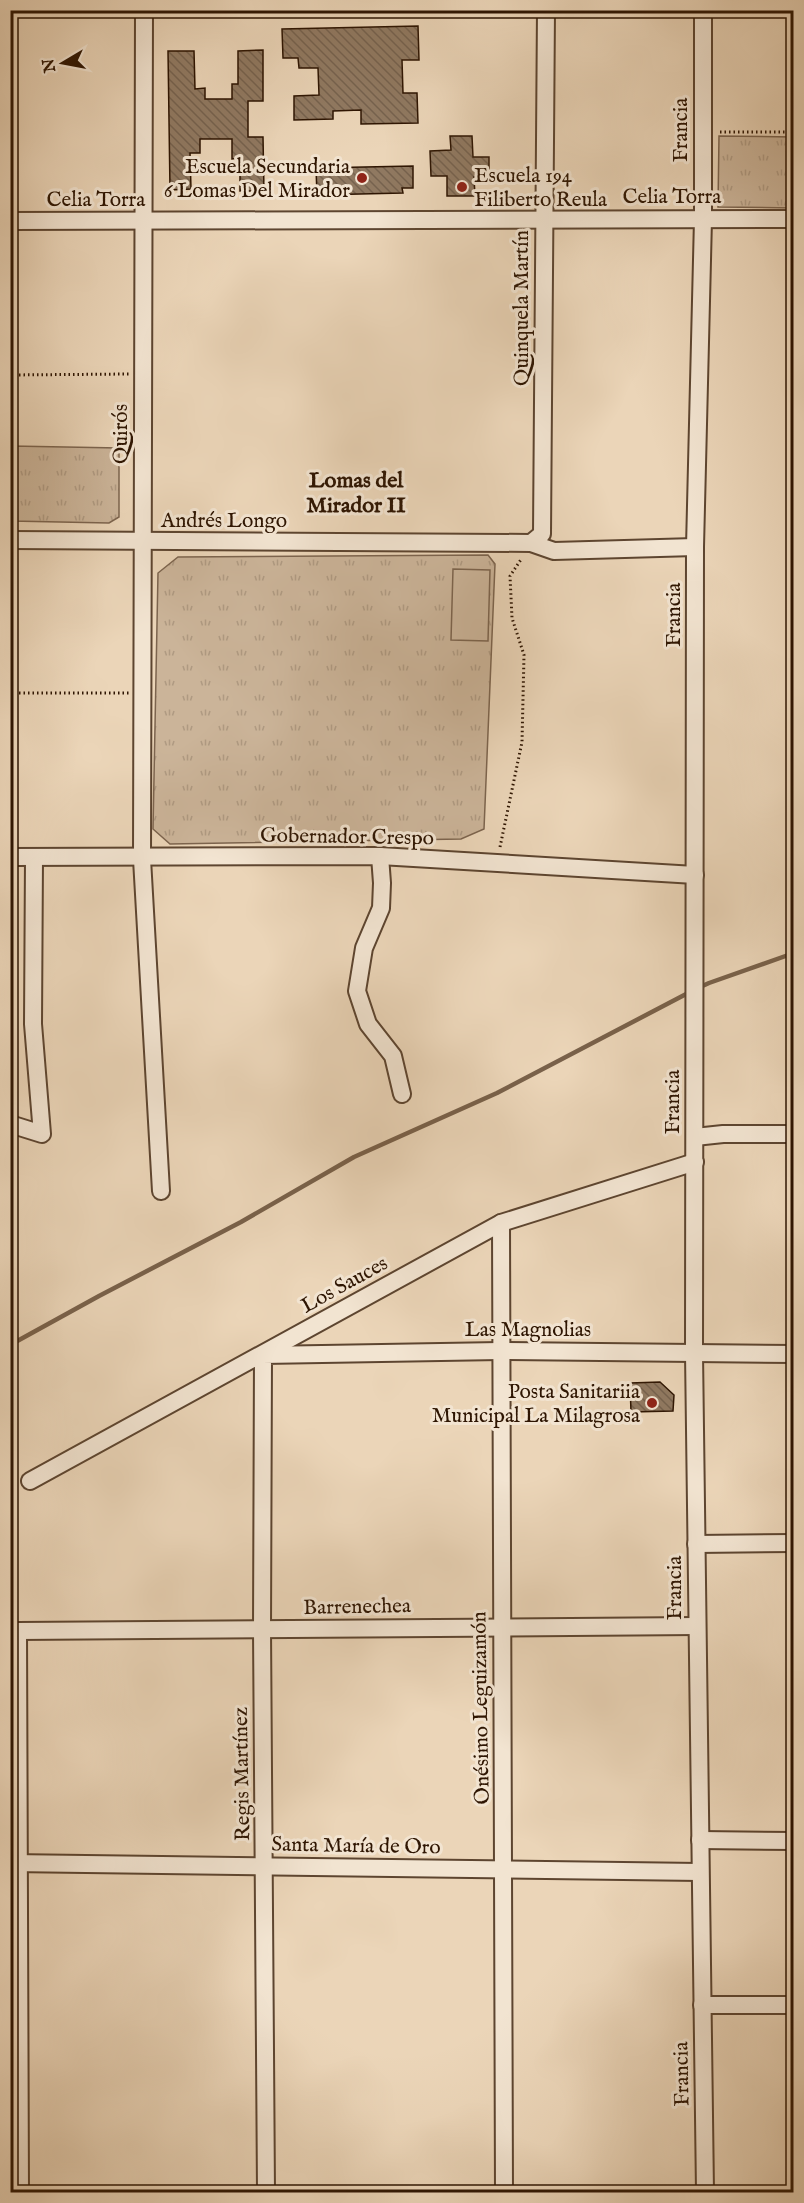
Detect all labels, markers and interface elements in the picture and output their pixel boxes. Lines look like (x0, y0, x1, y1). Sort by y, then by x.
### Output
north arrow (33, 33, 93, 93)
text: N (39, 57, 61, 75)
street label: Francia (668, 97, 695, 162)
place label: Escuela Secundaria 6 Lomas Del Mirador (164, 154, 351, 205)
place label: Escuela 194 Filiberto Reula (474, 163, 608, 214)
marker: Escuela Secundaria 6 Lomas Del Mirador (355, 171, 369, 185)
marker: Escuela 194 Filiberto Reula (455, 180, 469, 194)
street label: Celia Torra (623, 184, 722, 211)
street label: Celia Torra (47, 187, 146, 214)
street label: Quinquela Martín (509, 230, 536, 386)
street label: Quirós (108, 404, 135, 464)
district label: Lomas del Mirador II (306, 467, 406, 520)
street label: Andrés Longo (160, 508, 287, 535)
street label: Francia (661, 582, 688, 647)
street label: Gobernador Crespo (260, 822, 434, 853)
street label: Francia (660, 1069, 687, 1134)
street label: Los Sauces (297, 1250, 393, 1320)
street label: Las Magnolias (465, 1317, 591, 1344)
place label: Posta Sanitariia Municipal La Milagrosa (432, 1379, 641, 1430)
marker: Posta Sanitariia Municipal La Milagrosa (645, 1396, 659, 1410)
street label: Francia (662, 1555, 689, 1620)
street label: Barrenechea (303, 1593, 412, 1622)
street label: Onésimo Leguizamón (466, 1611, 497, 1805)
street label: Regis Martínez (228, 1706, 257, 1841)
street label: Santa María de Oro (271, 1832, 441, 1861)
street label: Francia (668, 2040, 697, 2107)

